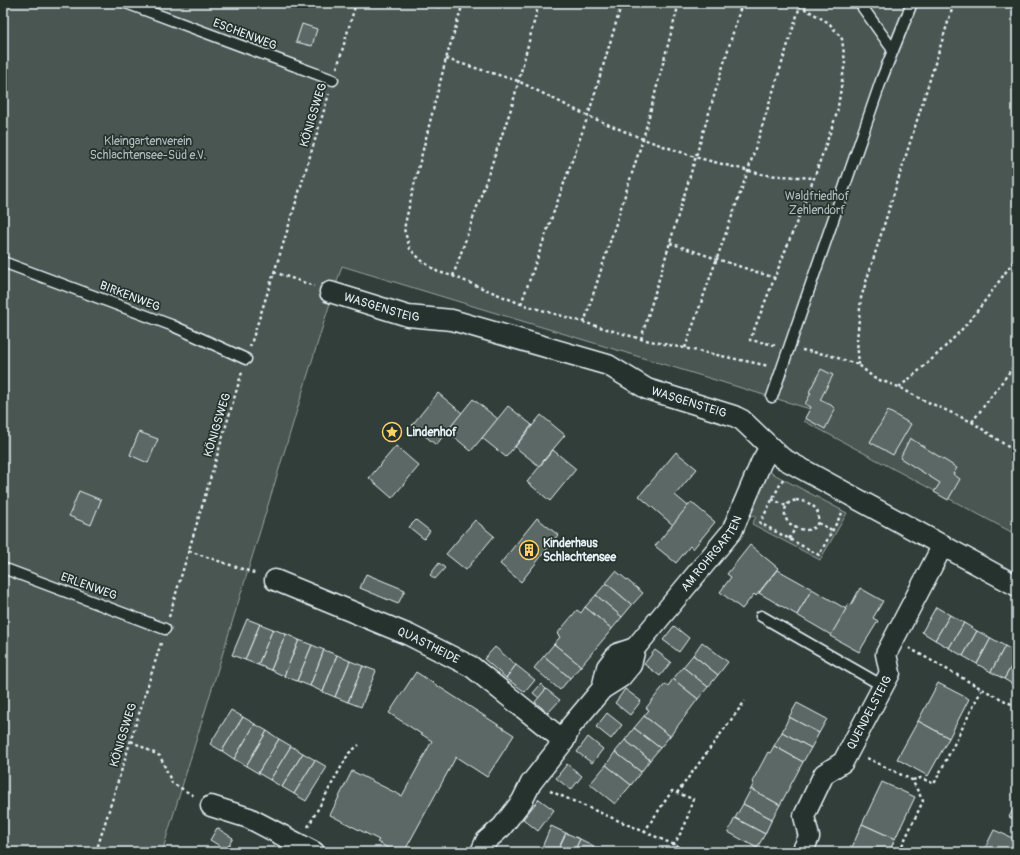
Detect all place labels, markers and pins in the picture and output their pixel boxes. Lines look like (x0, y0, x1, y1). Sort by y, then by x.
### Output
place icon: Lindenhof (381, 421, 403, 443)
place label: Lindenhof (406, 425, 457, 440)
place label: Kinderhaus Schlachtensee (543, 536, 617, 565)
building icon: Kinderhaus Schlachtensee (518, 539, 540, 561)

